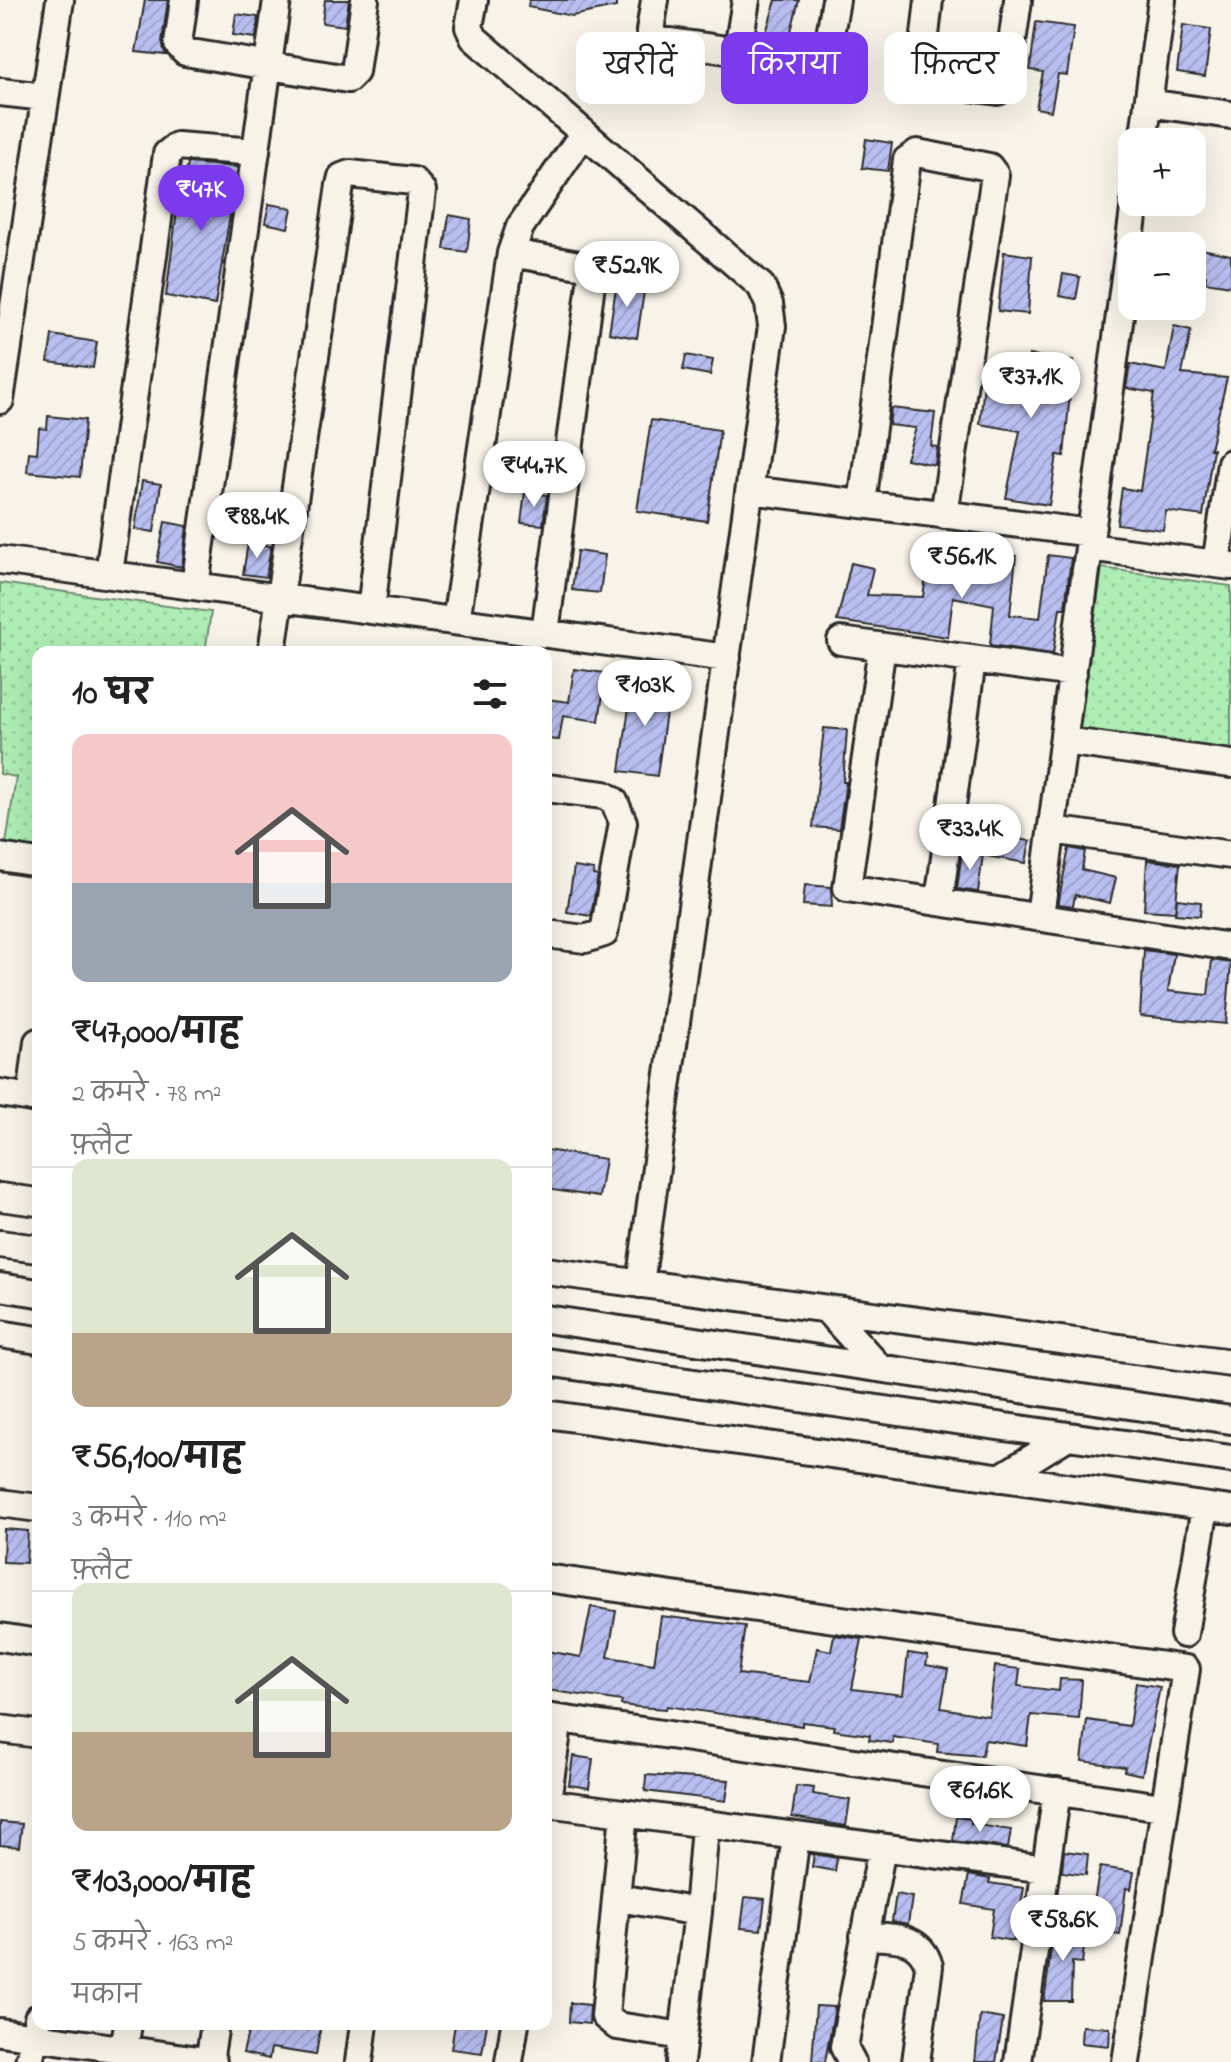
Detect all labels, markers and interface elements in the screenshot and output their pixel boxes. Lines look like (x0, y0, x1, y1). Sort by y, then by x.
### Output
chip: खरीदें (576, 32, 705, 104)
chip: किराया (721, 32, 868, 104)
chip: फ़िल्टर (884, 32, 1027, 104)
map controls (1118, 128, 1206, 320)
button: + (1118, 128, 1206, 216)
pin: ₹47K (154, 165, 248, 233)
text: ₹47K (176, 172, 226, 210)
button: − (1118, 232, 1206, 320)
pin: ₹52.9K (562, 241, 692, 309)
text: ₹52.9K (592, 248, 662, 286)
pin: ₹37.1K (966, 352, 1096, 420)
text: ₹37.1K (999, 359, 1063, 397)
pin: ₹44.7K (469, 441, 599, 509)
text: ₹44.7K (501, 448, 567, 486)
pin: ₹88.4K (192, 492, 322, 560)
text: ₹88.4K (225, 499, 289, 537)
pin: ₹56.1K (897, 532, 1027, 600)
text: ₹56.1K (928, 539, 996, 577)
pin: ₹103K (589, 660, 701, 728)
text: ₹103K (616, 667, 674, 705)
text: 10 घर (72, 670, 151, 720)
icon: filters (468, 672, 512, 716)
icon: home (220, 786, 364, 930)
pin: ₹33.4K (905, 804, 1035, 872)
text: ₹33.4K (937, 811, 1003, 849)
text: ₹47,000/माह (72, 1009, 241, 1059)
text: 2 कमरे · 78 m² (72, 1076, 222, 1114)
text: फ़्लैट (72, 1129, 131, 1167)
icon: home (220, 1211, 364, 1355)
text: ₹56,100/माह (72, 1434, 243, 1484)
text: 3 कमरे · 110 m² (72, 1501, 227, 1539)
text: फ़्लैट (72, 1554, 131, 1592)
icon: home (220, 1635, 364, 1779)
pin: ₹61.6K (915, 1766, 1045, 1834)
text: ₹61.6K (948, 1773, 1012, 1811)
text: ₹103,000/माह (72, 1858, 252, 1908)
pin: ₹58.6K (998, 1895, 1128, 1963)
text: ₹58.6K (1028, 1902, 1098, 1940)
text: 5 कमरे · 163 m² (72, 1925, 233, 1963)
text: मकान (72, 1978, 141, 2016)

